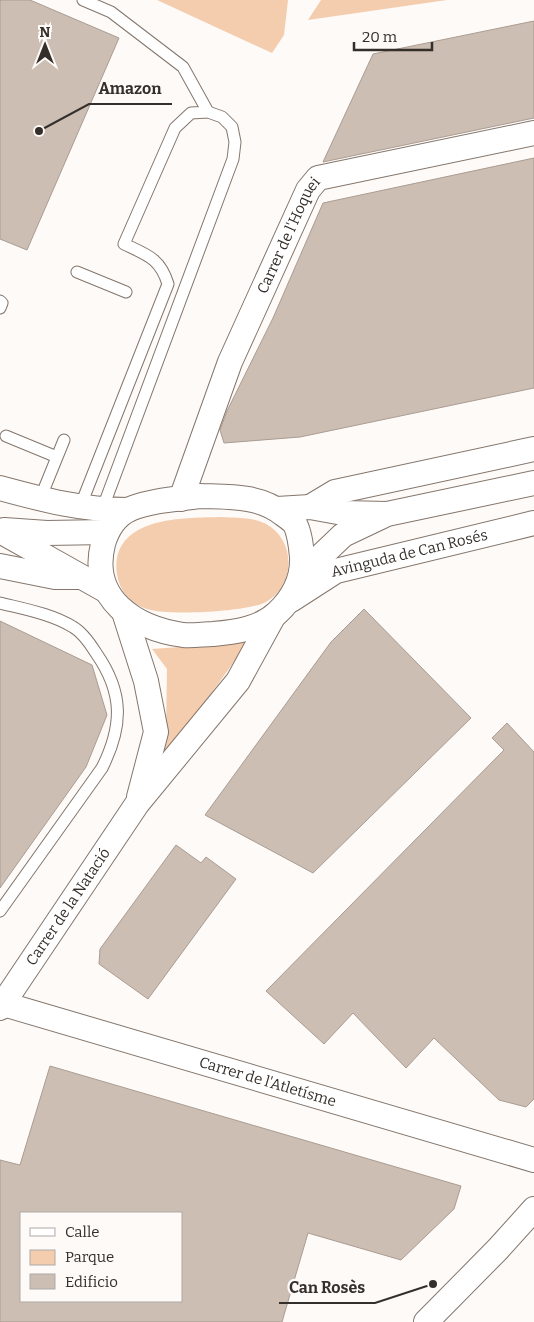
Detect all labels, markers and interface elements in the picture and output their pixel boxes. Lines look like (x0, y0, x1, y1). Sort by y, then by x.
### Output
north arrow (20, 20, 70, 70)
scale bar (354, 20, 432, 52)
text: N (40, 24, 51, 41)
text: 20 m (362, 28, 398, 46)
callout: Amazon (89, 73, 172, 104)
text: Amazon (98, 79, 162, 98)
street label: Carrer de l'Hoquei (253, 173, 324, 296)
street label: Avinguda de Can Rosés (329, 526, 489, 581)
street label: Carrer de la Natació (22, 845, 114, 969)
street label: Carrer de l'Atletísme (197, 1053, 338, 1110)
legend (20, 1212, 182, 1302)
text: Calle (65, 1223, 99, 1241)
text: Parque (65, 1248, 114, 1266)
callout: Can Rosès (279, 1272, 375, 1303)
text: Edificio (65, 1273, 118, 1291)
text: Can Rosès (289, 1278, 365, 1297)

